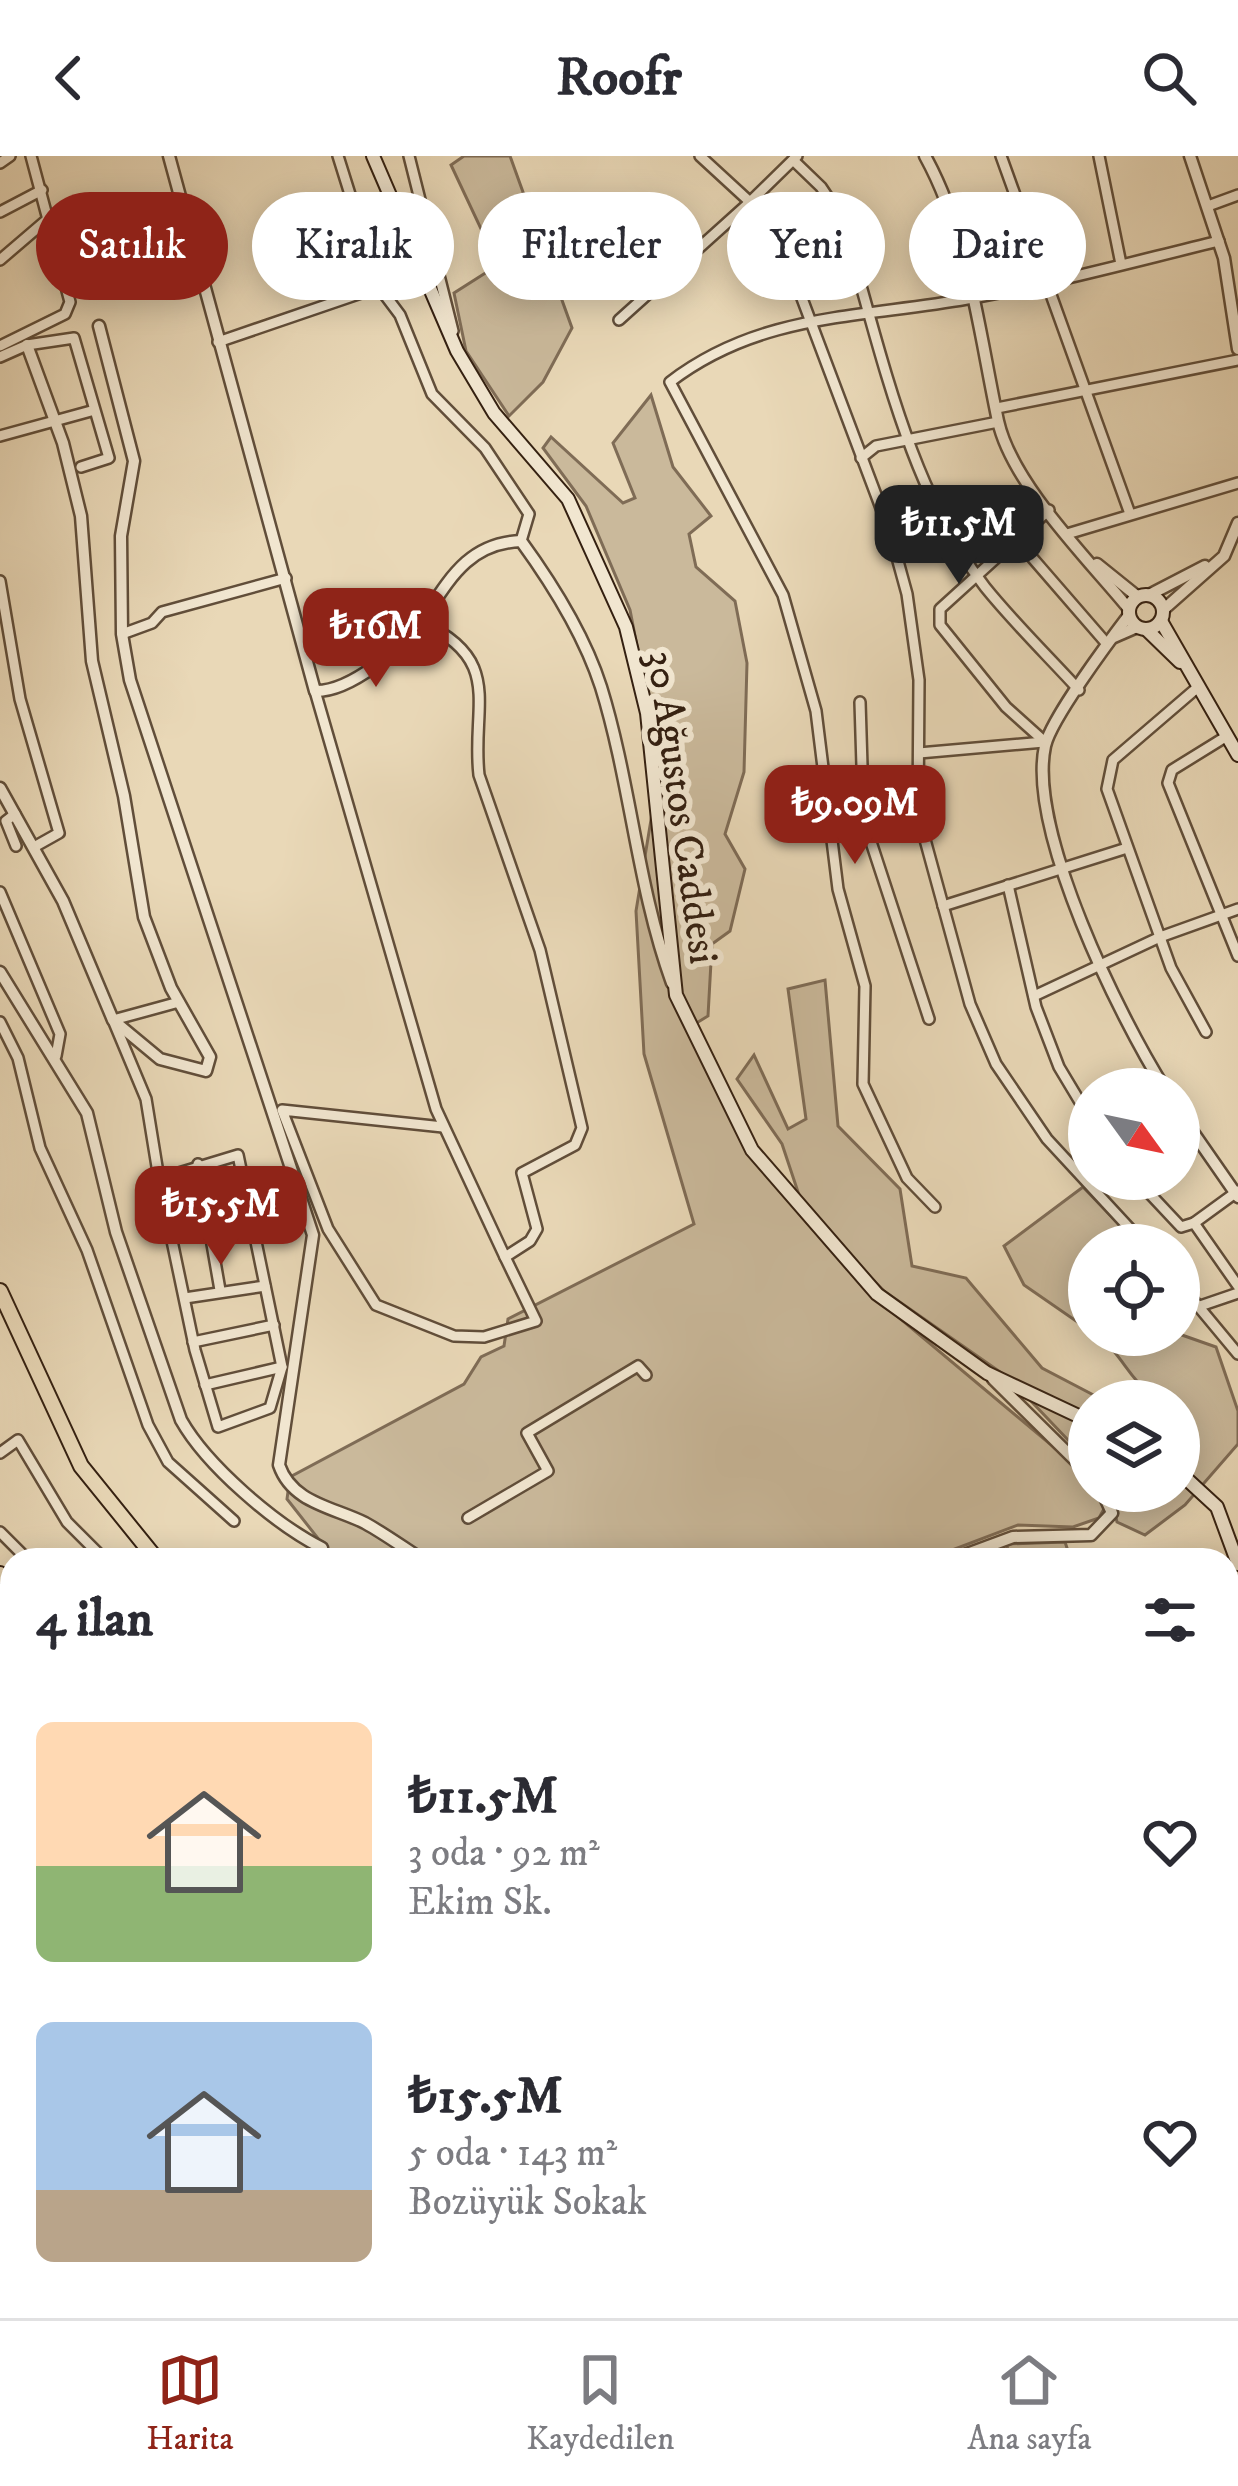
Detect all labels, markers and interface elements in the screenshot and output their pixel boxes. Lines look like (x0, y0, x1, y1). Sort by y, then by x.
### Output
icon: back (36, 45, 102, 111)
text: Roofr (556, 45, 682, 112)
icon: search (1136, 45, 1202, 111)
chip: Satılık (36, 192, 228, 300)
chip: Kiralık (252, 192, 454, 300)
chip: Filtreler (478, 192, 703, 300)
chip: Yeni (727, 192, 885, 300)
chip: Daire (909, 192, 1086, 300)
pin: ₺11.5M (861, 485, 1057, 587)
text: ₺11.5M (902, 499, 1016, 548)
pin: ₺16M (305, 588, 447, 690)
text: ₺16M (330, 602, 422, 651)
street label: 30 Ağustos Caddesi (633, 648, 729, 967)
pin: ₺9.09M (757, 765, 953, 867)
text: ₺9.09M (791, 779, 919, 828)
north arrow (1068, 1068, 1200, 1200)
map controls (1068, 1068, 1200, 1512)
pin: ₺15.5M (123, 1166, 319, 1268)
text: ₺15.5M (162, 1180, 280, 1229)
button: locate (1068, 1224, 1200, 1356)
button: layers (1068, 1380, 1200, 1512)
icon: filters (1137, 1587, 1203, 1653)
text: 4 ilan (36, 1588, 153, 1652)
text: ₺11.5M (408, 1765, 558, 1829)
icon: home (132, 1770, 276, 1914)
icon: heart (1137, 1809, 1203, 1875)
text: 3 oda · 92 m² (408, 1829, 600, 1878)
text: Ekim Sk. (408, 1878, 552, 1927)
text: ₺15.5M (408, 2065, 563, 2129)
icon: home (132, 2070, 276, 2214)
icon: heart (1137, 2109, 1203, 2175)
text: 5 oda · 143 m² (408, 2129, 617, 2178)
text: Bozüyük Sokak (408, 2178, 647, 2227)
tab: Harita (146, 2347, 233, 2460)
tab: Kaydedilen (526, 2347, 675, 2460)
tab: Ana sayfa (967, 2347, 1092, 2460)

